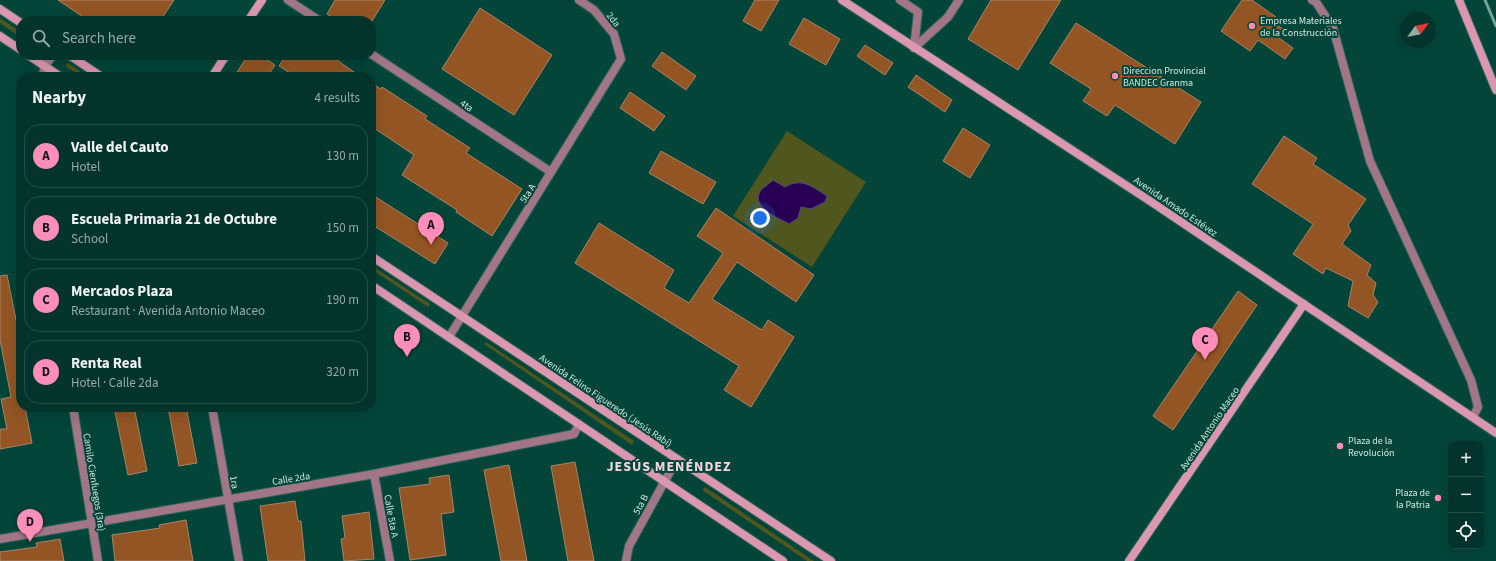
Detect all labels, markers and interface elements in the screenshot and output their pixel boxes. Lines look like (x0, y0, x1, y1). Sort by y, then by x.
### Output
street label: 2da (603, 9, 624, 30)
north arrow (1400, 12, 1436, 48)
place label: Empresa Materiales de la Construcción (1260, 14, 1342, 40)
search box (16, 16, 376, 60)
marker: Empresa Materiales de la Construcción (1247, 21, 1257, 31)
icon: search (30, 27, 52, 49)
text: Search here (62, 28, 136, 49)
place label: Direccion Provincial BANDEC Granma (1123, 64, 1206, 90)
marker: Direccion Provincial BANDEC Granma (1110, 71, 1120, 81)
text: Nearby (32, 86, 86, 110)
text: 4 results (315, 89, 360, 107)
street label: 4ta (457, 96, 476, 115)
text: Valle del Cauto (71, 137, 169, 158)
text: A (42, 147, 50, 165)
text: 130 m (326, 147, 359, 165)
text: Hotel (71, 158, 100, 176)
street label: Avenida Amado Estévez (1131, 173, 1220, 240)
street label: 5ta A (516, 181, 540, 206)
your location (750, 208, 770, 228)
text: Escuela Primaria 21 de Octubre (71, 209, 277, 230)
pin: A (418, 212, 444, 245)
text: B (42, 219, 50, 237)
text: 150 m (326, 219, 359, 237)
text: School (71, 230, 108, 248)
text: Mercados Plaza (71, 281, 173, 302)
text: C (42, 291, 50, 309)
text: 190 m (326, 291, 359, 309)
text: Restaurant · Avenida Antonio Maceo (71, 302, 265, 320)
pin: B (394, 324, 420, 357)
pin: C (1192, 327, 1218, 360)
street label: Avenida Felino Figueredo (Jesús Rabí) (536, 351, 675, 451)
text: Renta Real (71, 353, 142, 374)
text: D (42, 363, 50, 381)
text: 320 m (326, 363, 359, 381)
text: Hotel · Calle 2da (71, 374, 159, 392)
street label: Avenida Antonio Maceo (1177, 384, 1243, 473)
street label: Camilo Cienfuegos (3ra) (79, 432, 109, 532)
place label: Plaza de la Revolución (1348, 434, 1395, 460)
marker: Plaza de la Revolución (1335, 441, 1345, 451)
map controls (1448, 441, 1484, 549)
button: + (1448, 441, 1484, 477)
district label: JESÚS MENÉNDEZ (606, 457, 732, 477)
street label: Calle 2da (271, 469, 311, 489)
street label: 1ra (226, 474, 242, 490)
button: − (1448, 477, 1484, 513)
place label: Plaza de la Patria (1395, 486, 1430, 512)
street label: 5ta B (630, 492, 652, 517)
marker: Plaza de la Patria (1433, 493, 1443, 503)
street label: Calle 5ta A (380, 494, 402, 539)
pin: D (17, 509, 43, 542)
button: locate (1448, 513, 1484, 549)

